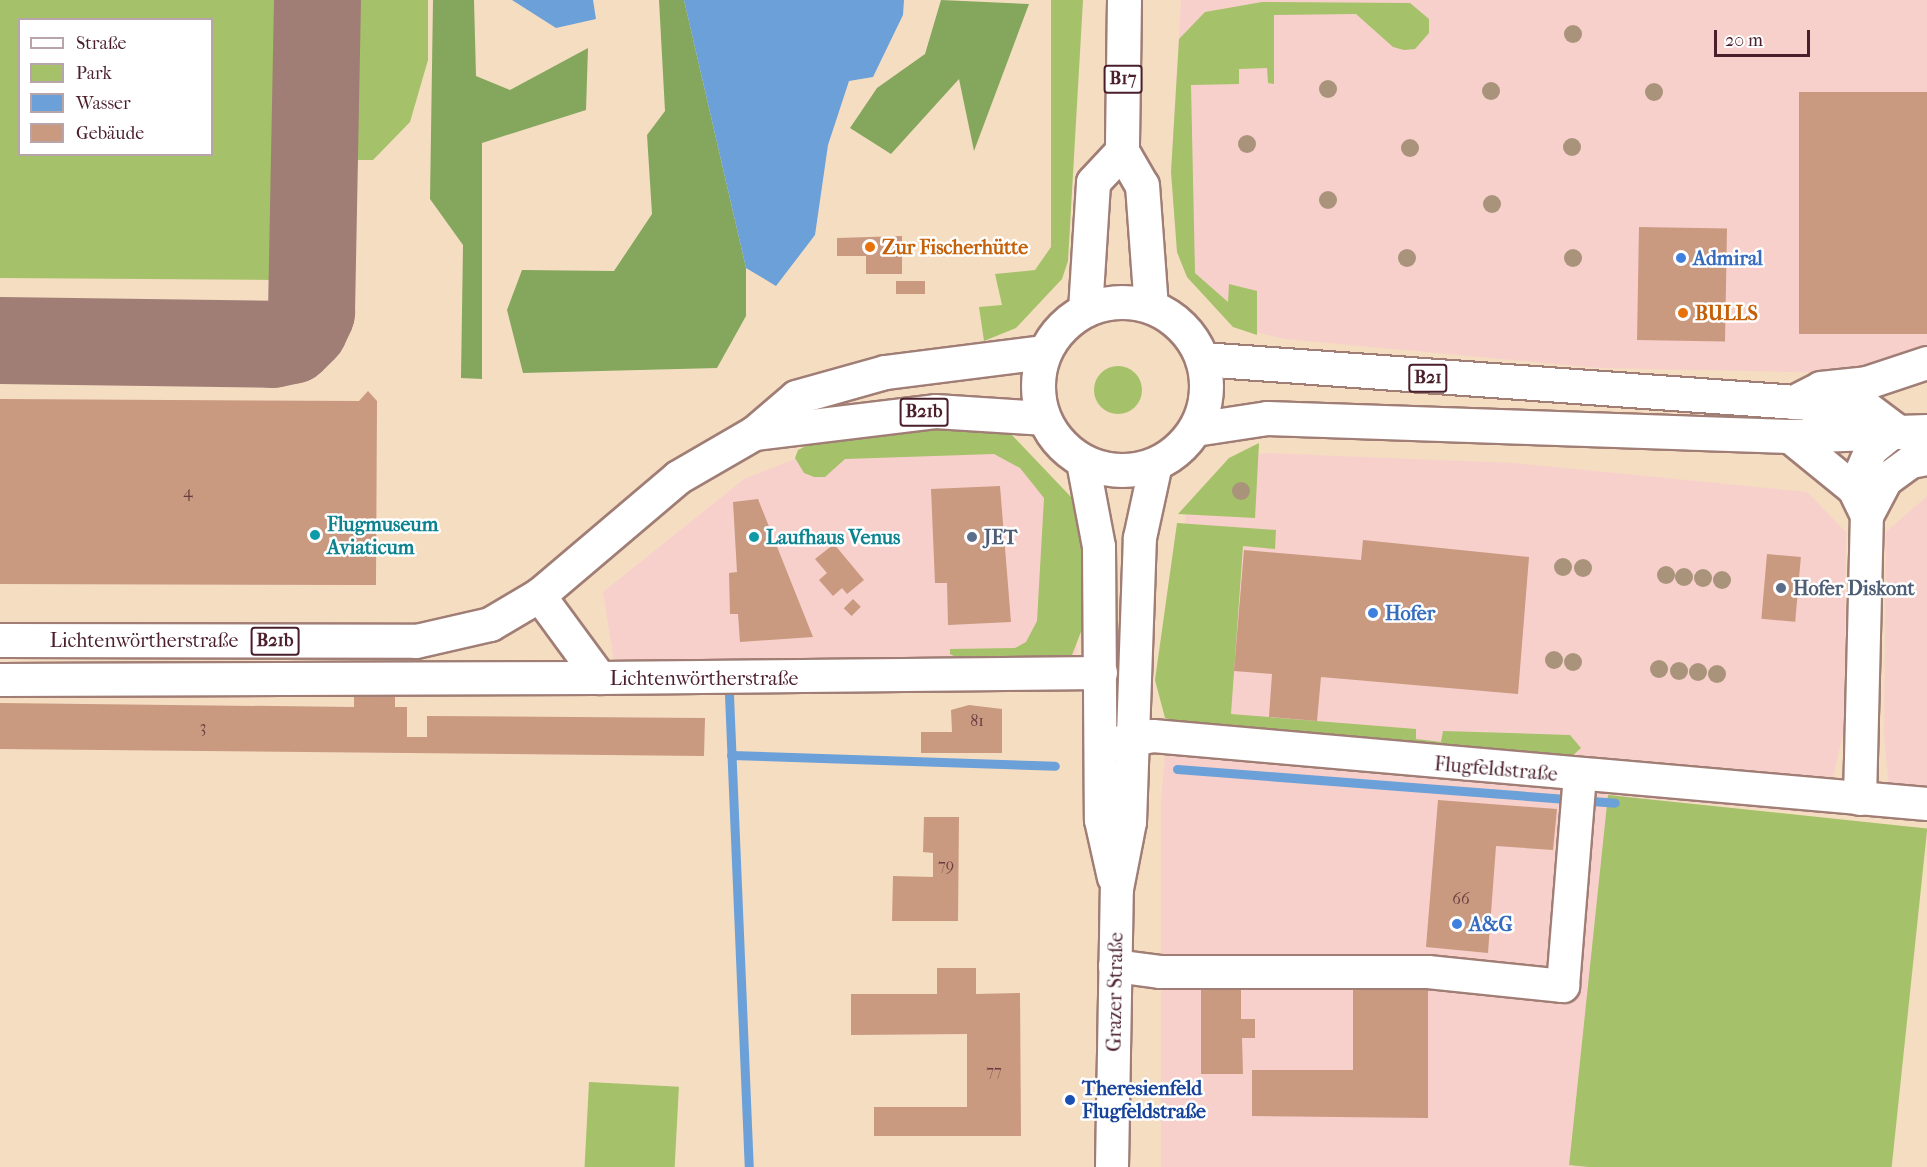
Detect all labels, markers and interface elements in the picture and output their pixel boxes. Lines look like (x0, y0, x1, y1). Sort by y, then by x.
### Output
legend (18, 18, 213, 156)
scale bar (1717, 18, 1813, 56)
text: 20 m (1725, 30, 1763, 51)
text: Straße (76, 33, 126, 54)
text: Park (76, 63, 112, 84)
road number: B17 (1104, 64, 1142, 94)
text: Wasser (76, 93, 131, 114)
text: Gebäude (76, 123, 144, 144)
place label: Zur Fischerhütte (882, 235, 1028, 259)
marker: Zur Fischerhütte (863, 240, 877, 254)
place label: Admiral (1693, 246, 1763, 270)
marker: Admiral (1674, 251, 1688, 265)
place label: BULLS (1695, 301, 1758, 325)
marker: BULLS (1676, 306, 1690, 320)
road number: B21 (1407, 363, 1449, 393)
road number: B21b (898, 397, 950, 427)
house number: 4 (183, 482, 193, 502)
place label: Flugmuseum Aviaticum (327, 512, 438, 559)
place label: Laufhaus Venus (766, 525, 900, 549)
place label: JET (984, 525, 1017, 549)
marker: Flugmuseum Aviaticum (308, 528, 322, 542)
marker: Laufhaus Venus (747, 530, 761, 544)
marker: JET (965, 530, 979, 544)
place label: Hofer Diskont (1793, 576, 1915, 600)
marker: Hofer Diskont (1774, 581, 1788, 595)
place label: Hofer (1385, 601, 1435, 625)
marker: Hofer (1366, 606, 1380, 620)
road number: B21b (250, 626, 300, 656)
street label: Lichtenwörtherstraße (50, 628, 238, 652)
street label: Lichtenwörtherstraße (610, 666, 798, 690)
house number: 81 (970, 711, 984, 731)
house number: 3 (200, 717, 206, 737)
street label: Flugfeldstraße (1433, 752, 1559, 786)
house number: 79 (938, 855, 954, 875)
house number: 66 (1452, 889, 1470, 909)
place label: A&G (1469, 912, 1513, 936)
marker: A&G (1450, 917, 1464, 931)
street label: Grazer Straße (1102, 932, 1128, 1052)
house number: 77 (986, 1061, 1002, 1081)
place label: Theresienfeld Flugfeldstraße (1082, 1076, 1206, 1123)
marker: Theresienfeld Flugfeldstraße (1063, 1093, 1077, 1107)

